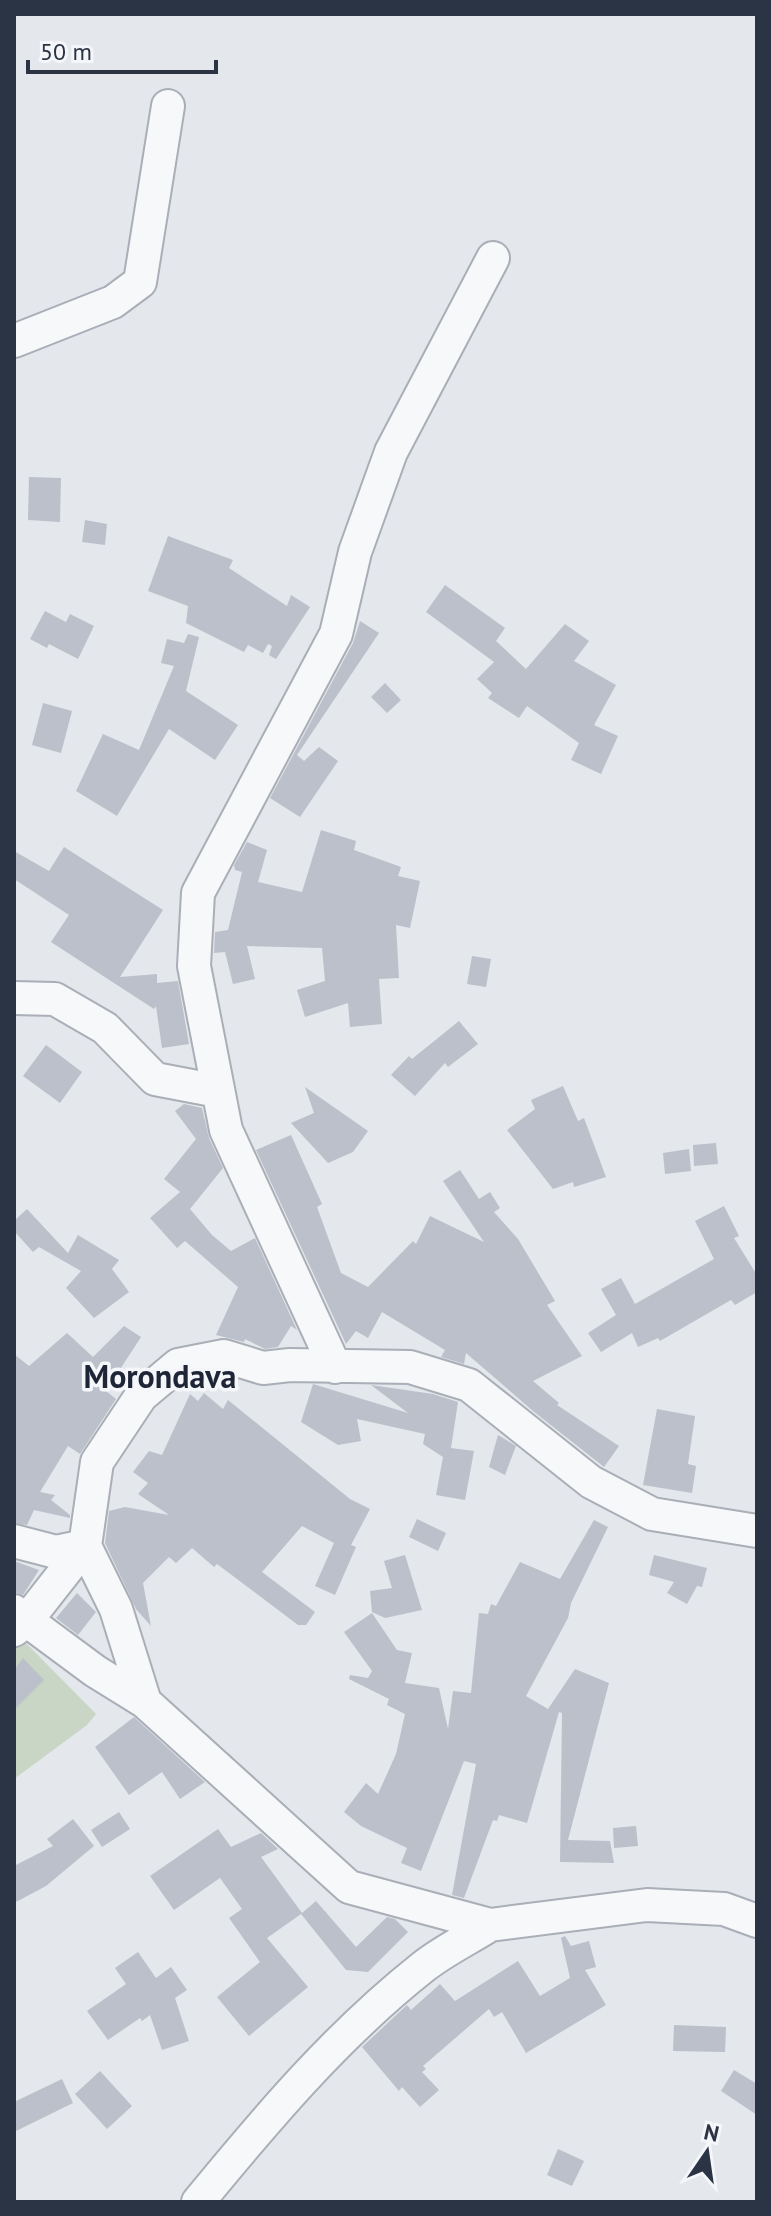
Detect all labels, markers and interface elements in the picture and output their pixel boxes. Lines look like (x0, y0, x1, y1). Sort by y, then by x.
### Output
scale bar (28, 24, 216, 74)
text: 50 m (40, 36, 92, 67)
district label: Morondava (84, 1355, 236, 1397)
north arrow (667, 2112, 747, 2192)
text: N (701, 2117, 722, 2148)

